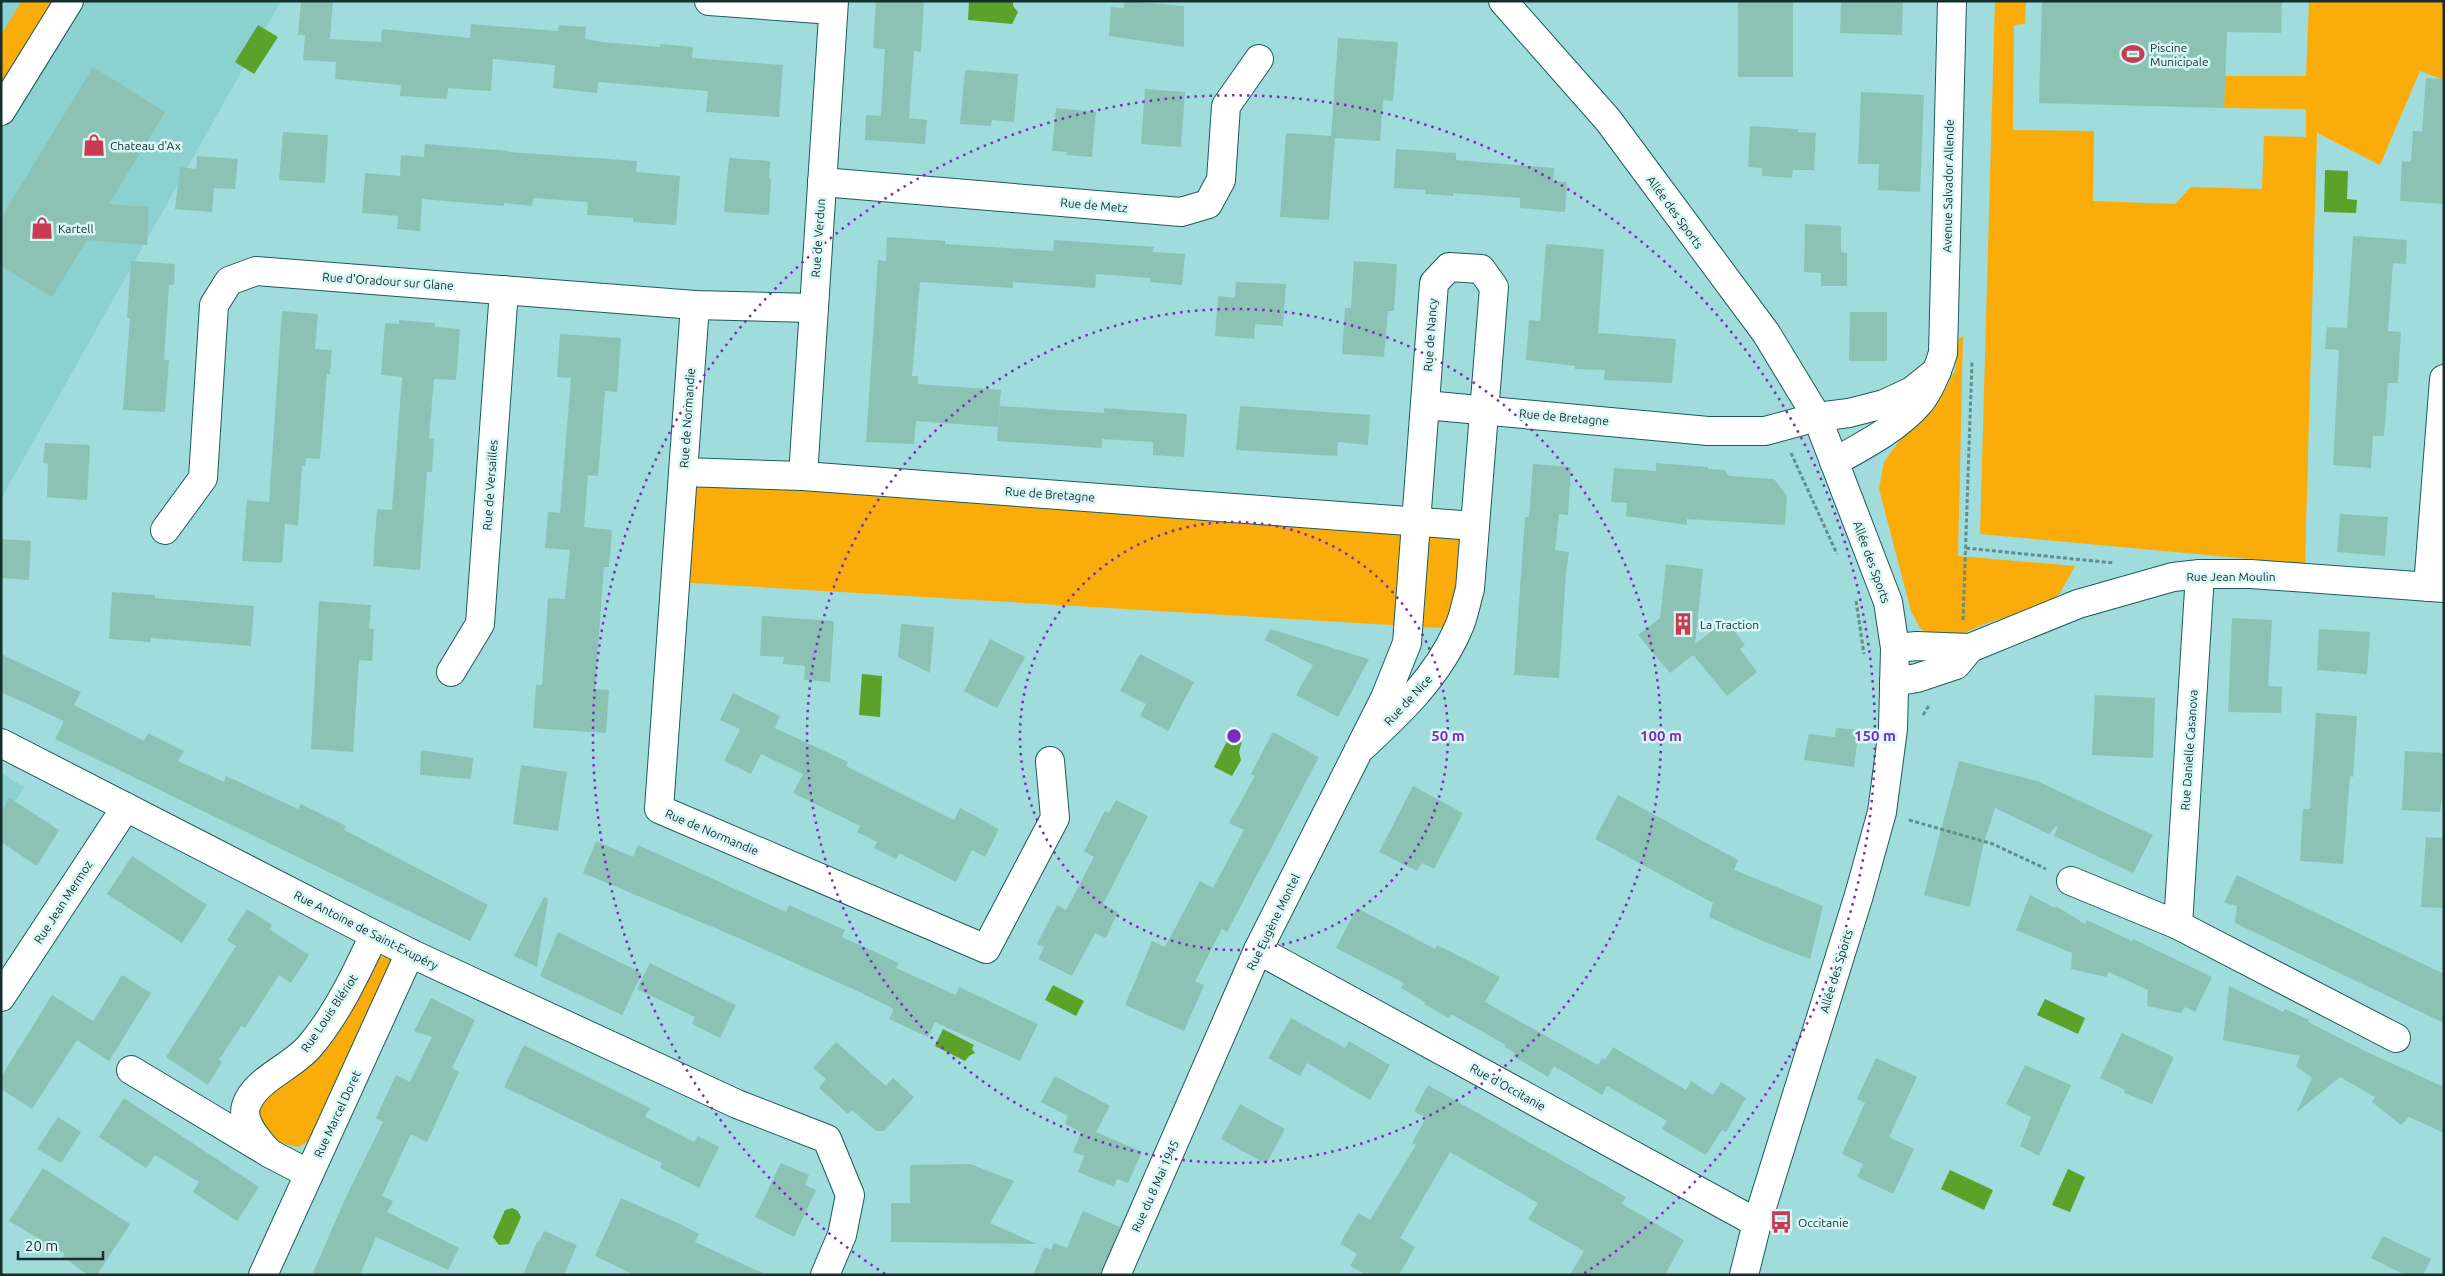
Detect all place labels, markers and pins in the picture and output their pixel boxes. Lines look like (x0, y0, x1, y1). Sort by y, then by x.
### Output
sports icon: Piscine Municipale (2120, 41, 2146, 67)
place label: Piscine Municipale (2150, 41, 2209, 68)
shop icon: Chateau d'Ax (81, 132, 107, 158)
place label: Chateau d'Ax (110, 139, 181, 152)
shop icon: Kartell (29, 215, 55, 241)
place label: Kartell (58, 222, 94, 235)
building icon: La Traction (1670, 611, 1696, 637)
place label: La Traction (1700, 618, 1759, 631)
centre of rings (1225, 727, 1243, 745)
bus stop icon: Occitanie (1768, 1209, 1794, 1235)
place label: Occitanie (1798, 1216, 1849, 1229)

